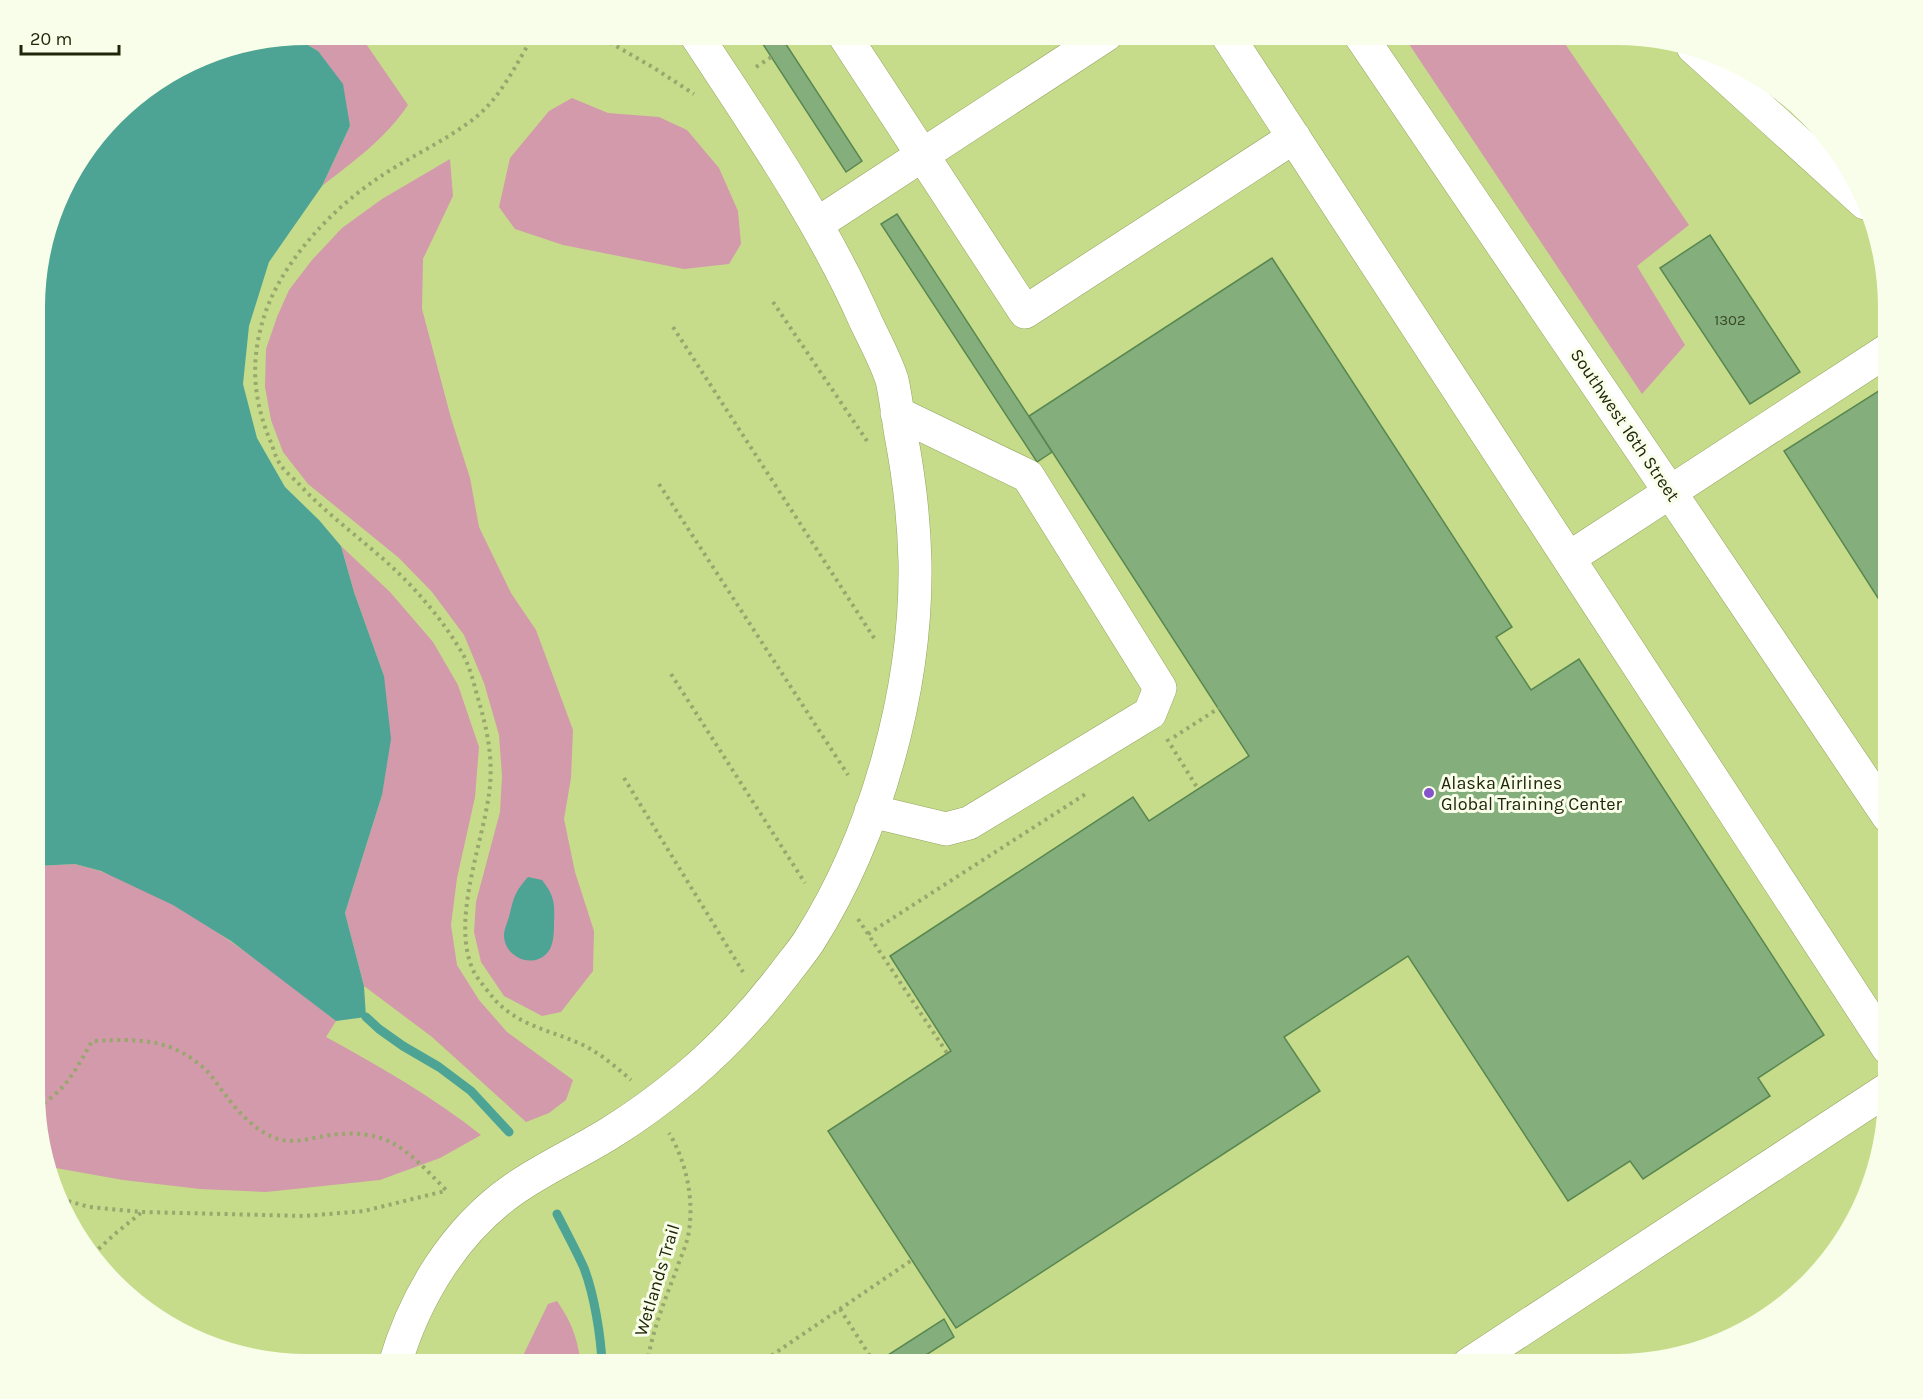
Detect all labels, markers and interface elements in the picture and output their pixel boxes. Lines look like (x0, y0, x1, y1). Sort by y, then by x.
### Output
scale bar (21, 18, 118, 56)
text: 20 m (30, 28, 72, 50)
house number: 1302 (1714, 311, 1746, 329)
street label: Southwest 16th Street (1566, 344, 1684, 506)
place label: Alaska Airlines Global Training Center (1441, 772, 1623, 815)
marker: Alaska Airlines Global Training Center (1422, 786, 1436, 800)
street label: Wetlands Trail (629, 1221, 685, 1339)

